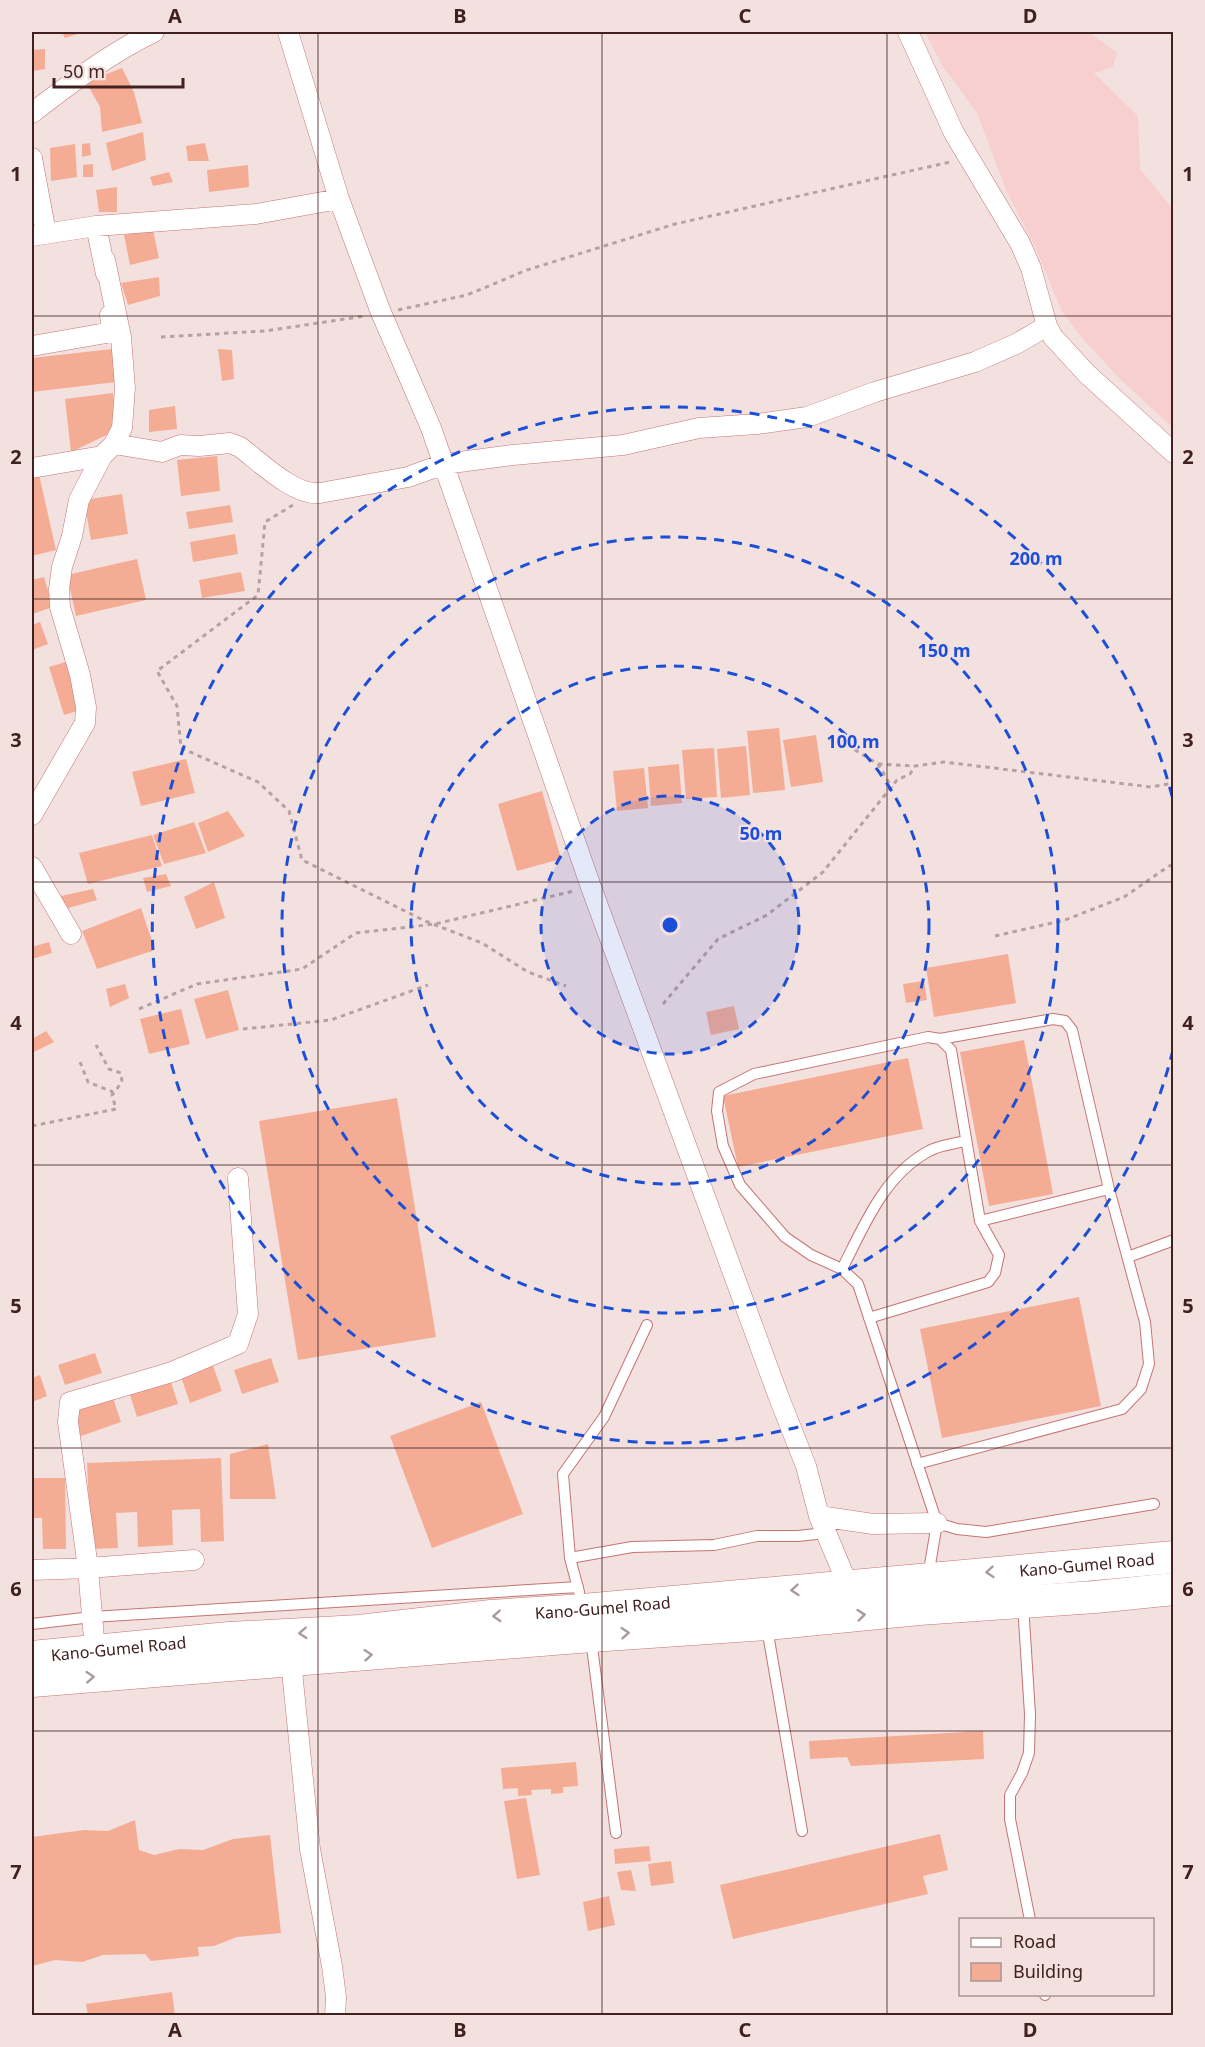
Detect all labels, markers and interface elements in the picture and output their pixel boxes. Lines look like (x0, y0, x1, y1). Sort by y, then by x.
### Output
text: A (168, 2, 182, 29)
text: B (453, 2, 467, 29)
text: C (739, 2, 752, 29)
text: D (1023, 2, 1037, 29)
scale bar (54, 51, 183, 89)
text: 50 m (63, 59, 105, 83)
text: 1 (10, 160, 22, 187)
text: 1 (1182, 160, 1194, 187)
text: 2 (10, 443, 22, 470)
text: 2 (1182, 443, 1194, 470)
text: 200 m (1009, 546, 1063, 570)
text: 150 m (917, 638, 971, 662)
text: 3 (10, 726, 22, 753)
text: 3 (1182, 726, 1194, 753)
text: 100 m (826, 729, 880, 753)
text: 50 m (740, 821, 782, 845)
centre of rings (660, 915, 680, 935)
text: 4 (10, 1009, 22, 1036)
text: 4 (1182, 1009, 1194, 1036)
text: 5 (10, 1292, 22, 1319)
text: 5 (1182, 1292, 1194, 1319)
street label: Kano-Gumel Road (1018, 1548, 1156, 1582)
one-way arrow (985, 1565, 994, 1578)
text: 6 (10, 1575, 22, 1602)
text: 6 (1182, 1575, 1194, 1602)
one-way arrow (791, 1583, 800, 1596)
street label: Kano-Gumel Road (534, 1591, 671, 1624)
one-way arrow (492, 1609, 501, 1622)
one-way arrow (857, 1609, 866, 1622)
one-way arrow (298, 1627, 307, 1640)
one-way arrow (620, 1627, 630, 1640)
street label: Kano-Gumel Road (50, 1631, 187, 1666)
one-way arrow (363, 1649, 373, 1662)
one-way arrow (85, 1671, 94, 1684)
text: 7 (10, 1858, 22, 1885)
text: 7 (1182, 1858, 1194, 1885)
legend (959, 1918, 1154, 1996)
text: Road (1013, 1929, 1056, 1953)
text: Building (1013, 1959, 1083, 1983)
text: A (168, 2016, 182, 2043)
text: B (453, 2016, 467, 2043)
text: C (739, 2016, 752, 2043)
text: D (1023, 2016, 1037, 2043)

